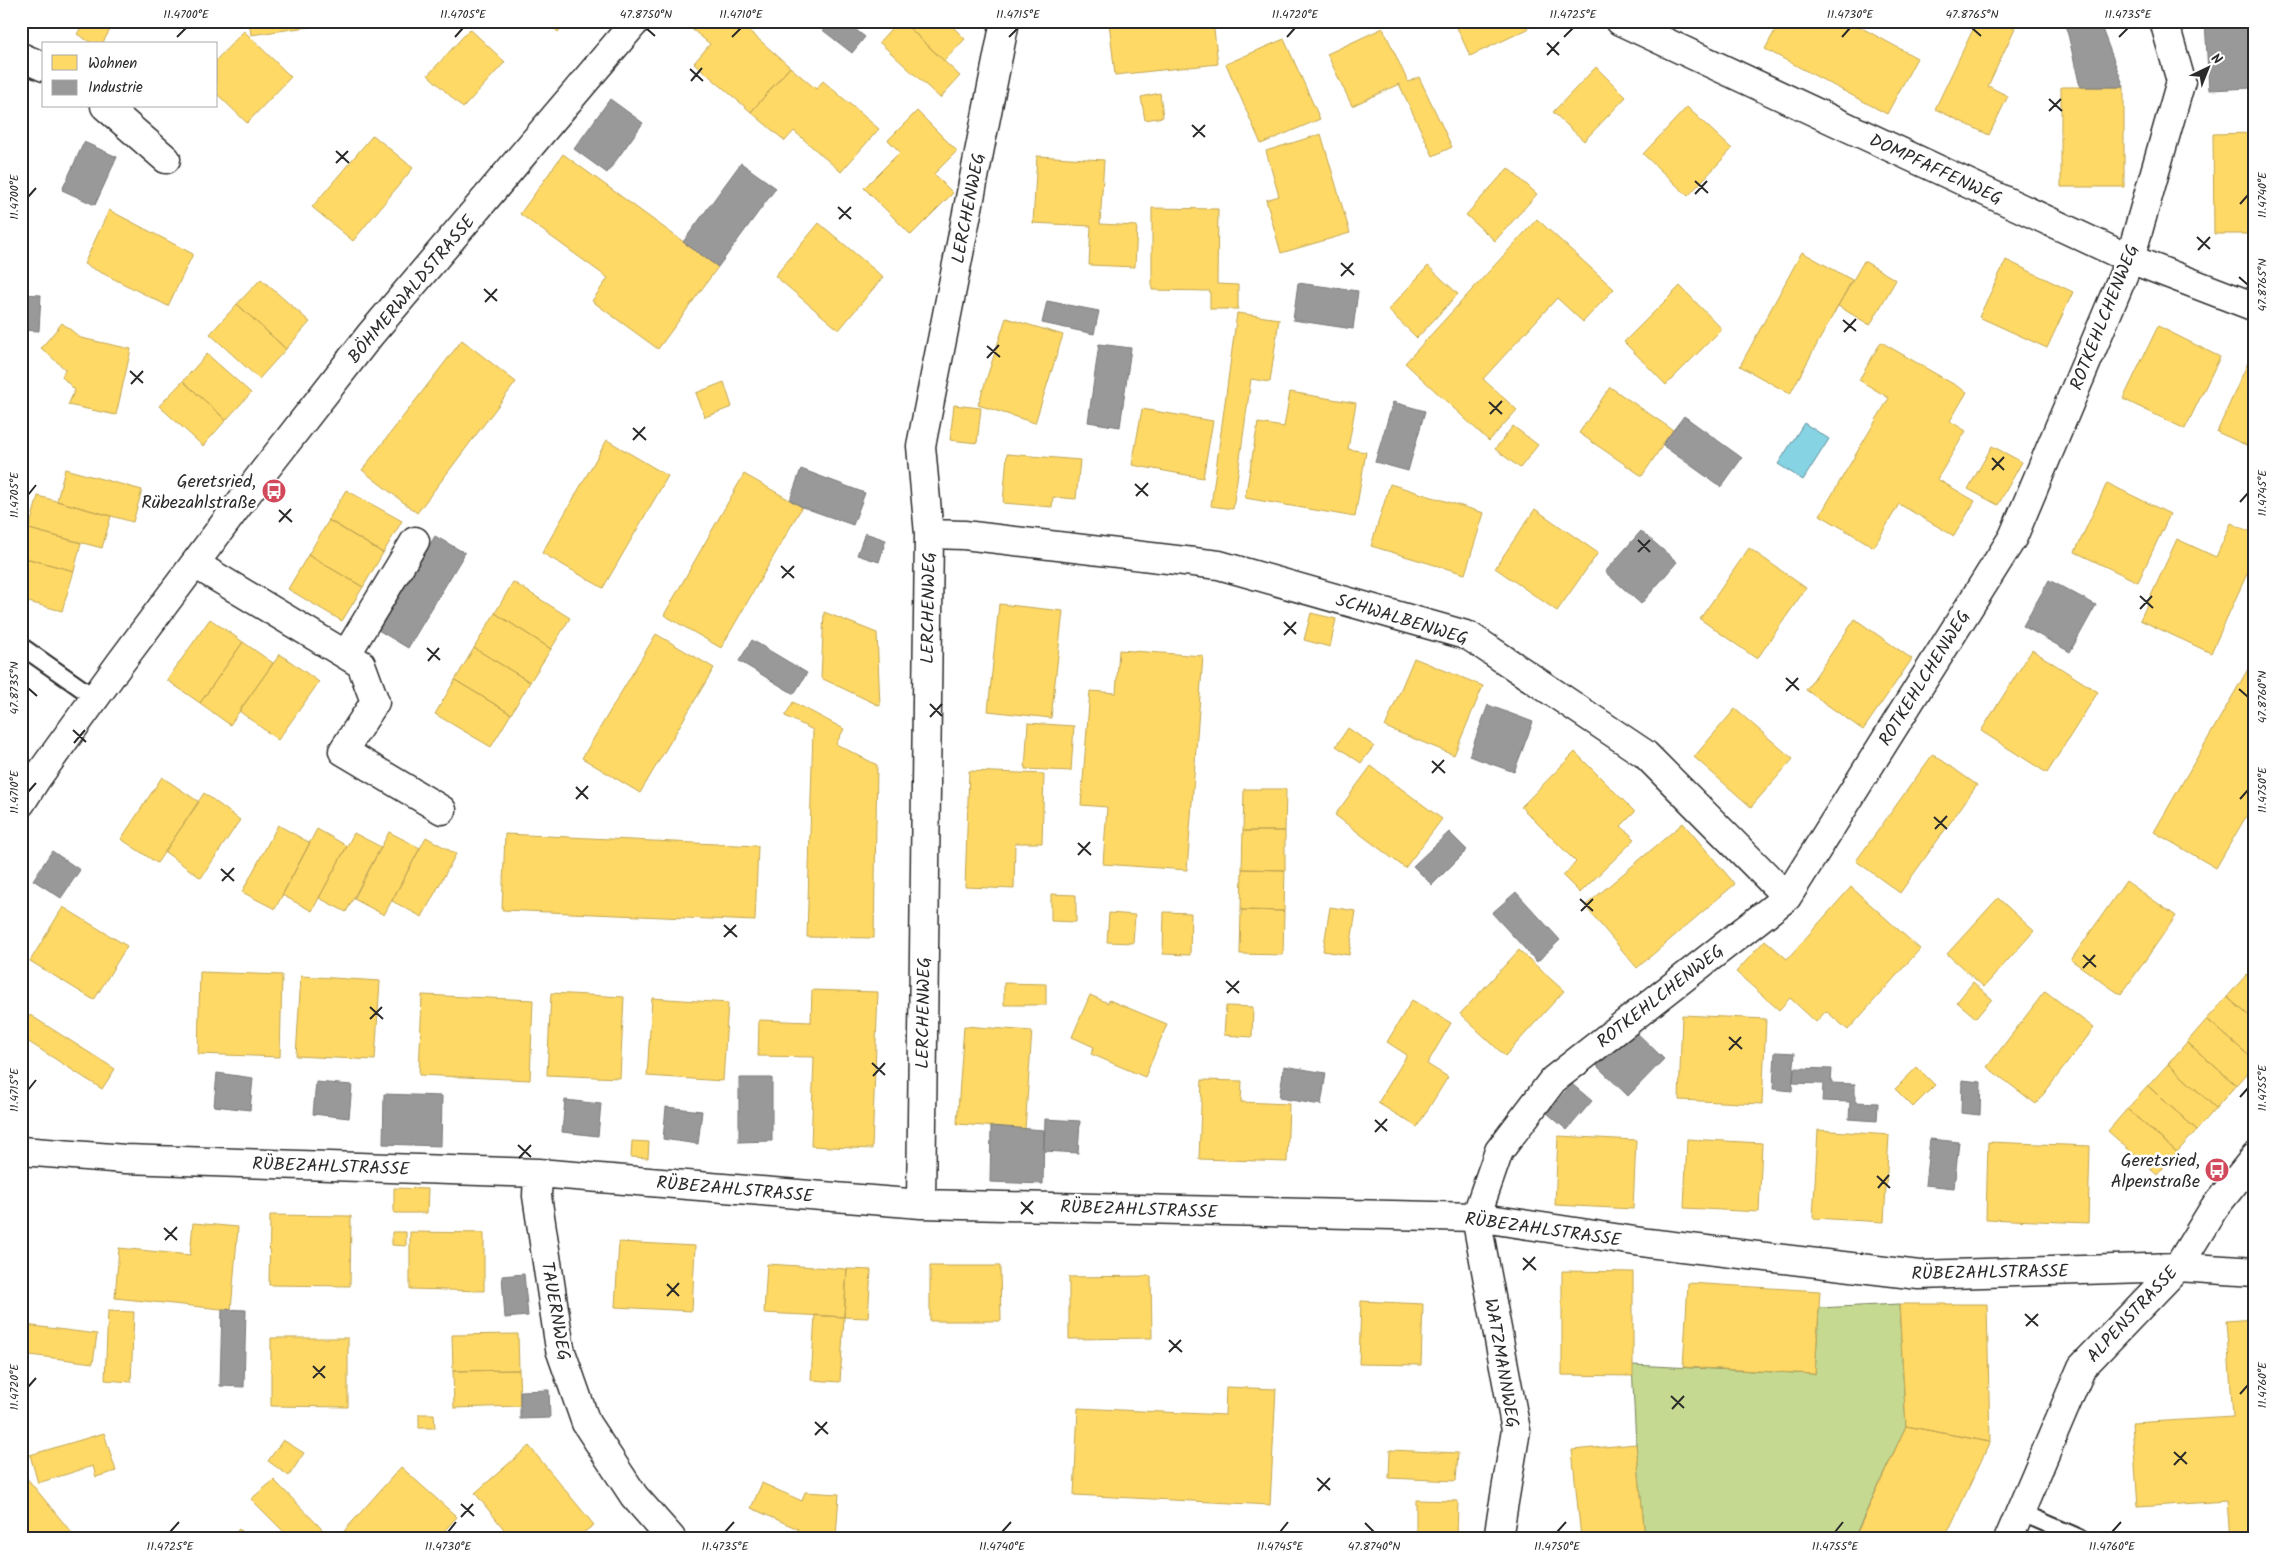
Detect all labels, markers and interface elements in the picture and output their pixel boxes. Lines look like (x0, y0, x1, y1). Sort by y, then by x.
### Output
text: 11.4700°E (163, 5, 210, 24)
text: 11.4705°E (440, 5, 487, 24)
text: 47.8750°N (620, 5, 672, 24)
text: 11.4710°E (719, 5, 764, 24)
text: 11.4715°E (996, 5, 1041, 24)
text: 11.4720°E (1272, 5, 1319, 24)
text: 11.4725°E (1549, 5, 1597, 24)
text: 11.4730°E (1827, 5, 1874, 24)
text: 47.8765°N (1945, 5, 1999, 24)
text: 11.4735°E (2105, 5, 2152, 24)
legend (42, 42, 218, 108)
north arrow (2184, 42, 2234, 92)
text: N (2205, 48, 2227, 70)
text: Wohnen (88, 52, 137, 76)
text: Industrie (88, 76, 143, 100)
street label: DOMPFAFFENWEG (1864, 127, 2007, 214)
street label: LERCHENWEG (945, 151, 994, 266)
text: 11.4740°E (2253, 171, 2272, 218)
text: 11.4700°E (5, 173, 24, 220)
street label: BÖHMERWALDSTRASSE (341, 209, 484, 371)
street label: ROTKEHLCHENWEG (2063, 240, 2148, 395)
text: 47.8765°N (2253, 258, 2272, 312)
place label: Geretsried, Rübezahlstraße (141, 468, 256, 518)
text: 11.4745°E (2253, 469, 2272, 516)
text: 11.4705°E (5, 471, 24, 518)
bus stop icon: Geretsried, Rübezahlstraße (261, 478, 287, 504)
street label: LERCHENWEG (914, 552, 945, 664)
street label: SCHWALBENWEG (1332, 587, 1471, 654)
street label: ROTKEHLCHENWEG (1872, 605, 1979, 752)
text: 47.8735°N (5, 661, 24, 715)
text: 47.8760°N (2253, 671, 2272, 723)
text: 11.4750°E (2253, 766, 2272, 813)
text: 11.4710°E (5, 769, 24, 814)
street label: ROTKEHLCHENWEG (1591, 938, 1731, 1056)
street label: LERCHENWEG (909, 957, 940, 1069)
text: 11.4755°E (2253, 1064, 2272, 1111)
text: 11.4715°E (5, 1067, 24, 1112)
place label: Geretsried, Alpenstraße (2111, 1147, 2200, 1197)
street label: RÜBEZAHLSTRASSE (252, 1150, 411, 1185)
bus stop icon: Geretsried, Alpenstraße (2204, 1157, 2230, 1183)
street label: RÜBEZAHLSTRASSE (655, 1169, 815, 1212)
street label: RÜBEZAHLSTRASSE (1060, 1193, 1219, 1228)
street label: RÜBEZAHLSTRASSE (1463, 1205, 1623, 1256)
street label: RÜBEZAHLSTRASSE (1911, 1258, 2069, 1289)
street label: TAUERNWEG (532, 1259, 577, 1363)
street label: ALPENSTRASSE (2080, 1260, 2186, 1370)
street label: WATZMANNWEG (1475, 1296, 1526, 1430)
text: 11.4760°E (2253, 1361, 2272, 1408)
text: 11.4720°E (5, 1363, 24, 1410)
text: 11.4725°E (146, 1537, 194, 1556)
text: 11.4730°E (425, 1537, 472, 1556)
text: 11.4735°E (702, 1537, 749, 1556)
text: 11.4740°E (979, 1537, 1026, 1556)
text: 11.4745°E (1257, 1537, 1304, 1556)
text: 47.8740°N (1348, 1537, 1400, 1556)
text: 11.4750°E (1534, 1537, 1581, 1556)
text: 11.4755°E (1812, 1537, 1859, 1556)
text: 11.4760°E (2089, 1537, 2136, 1556)

